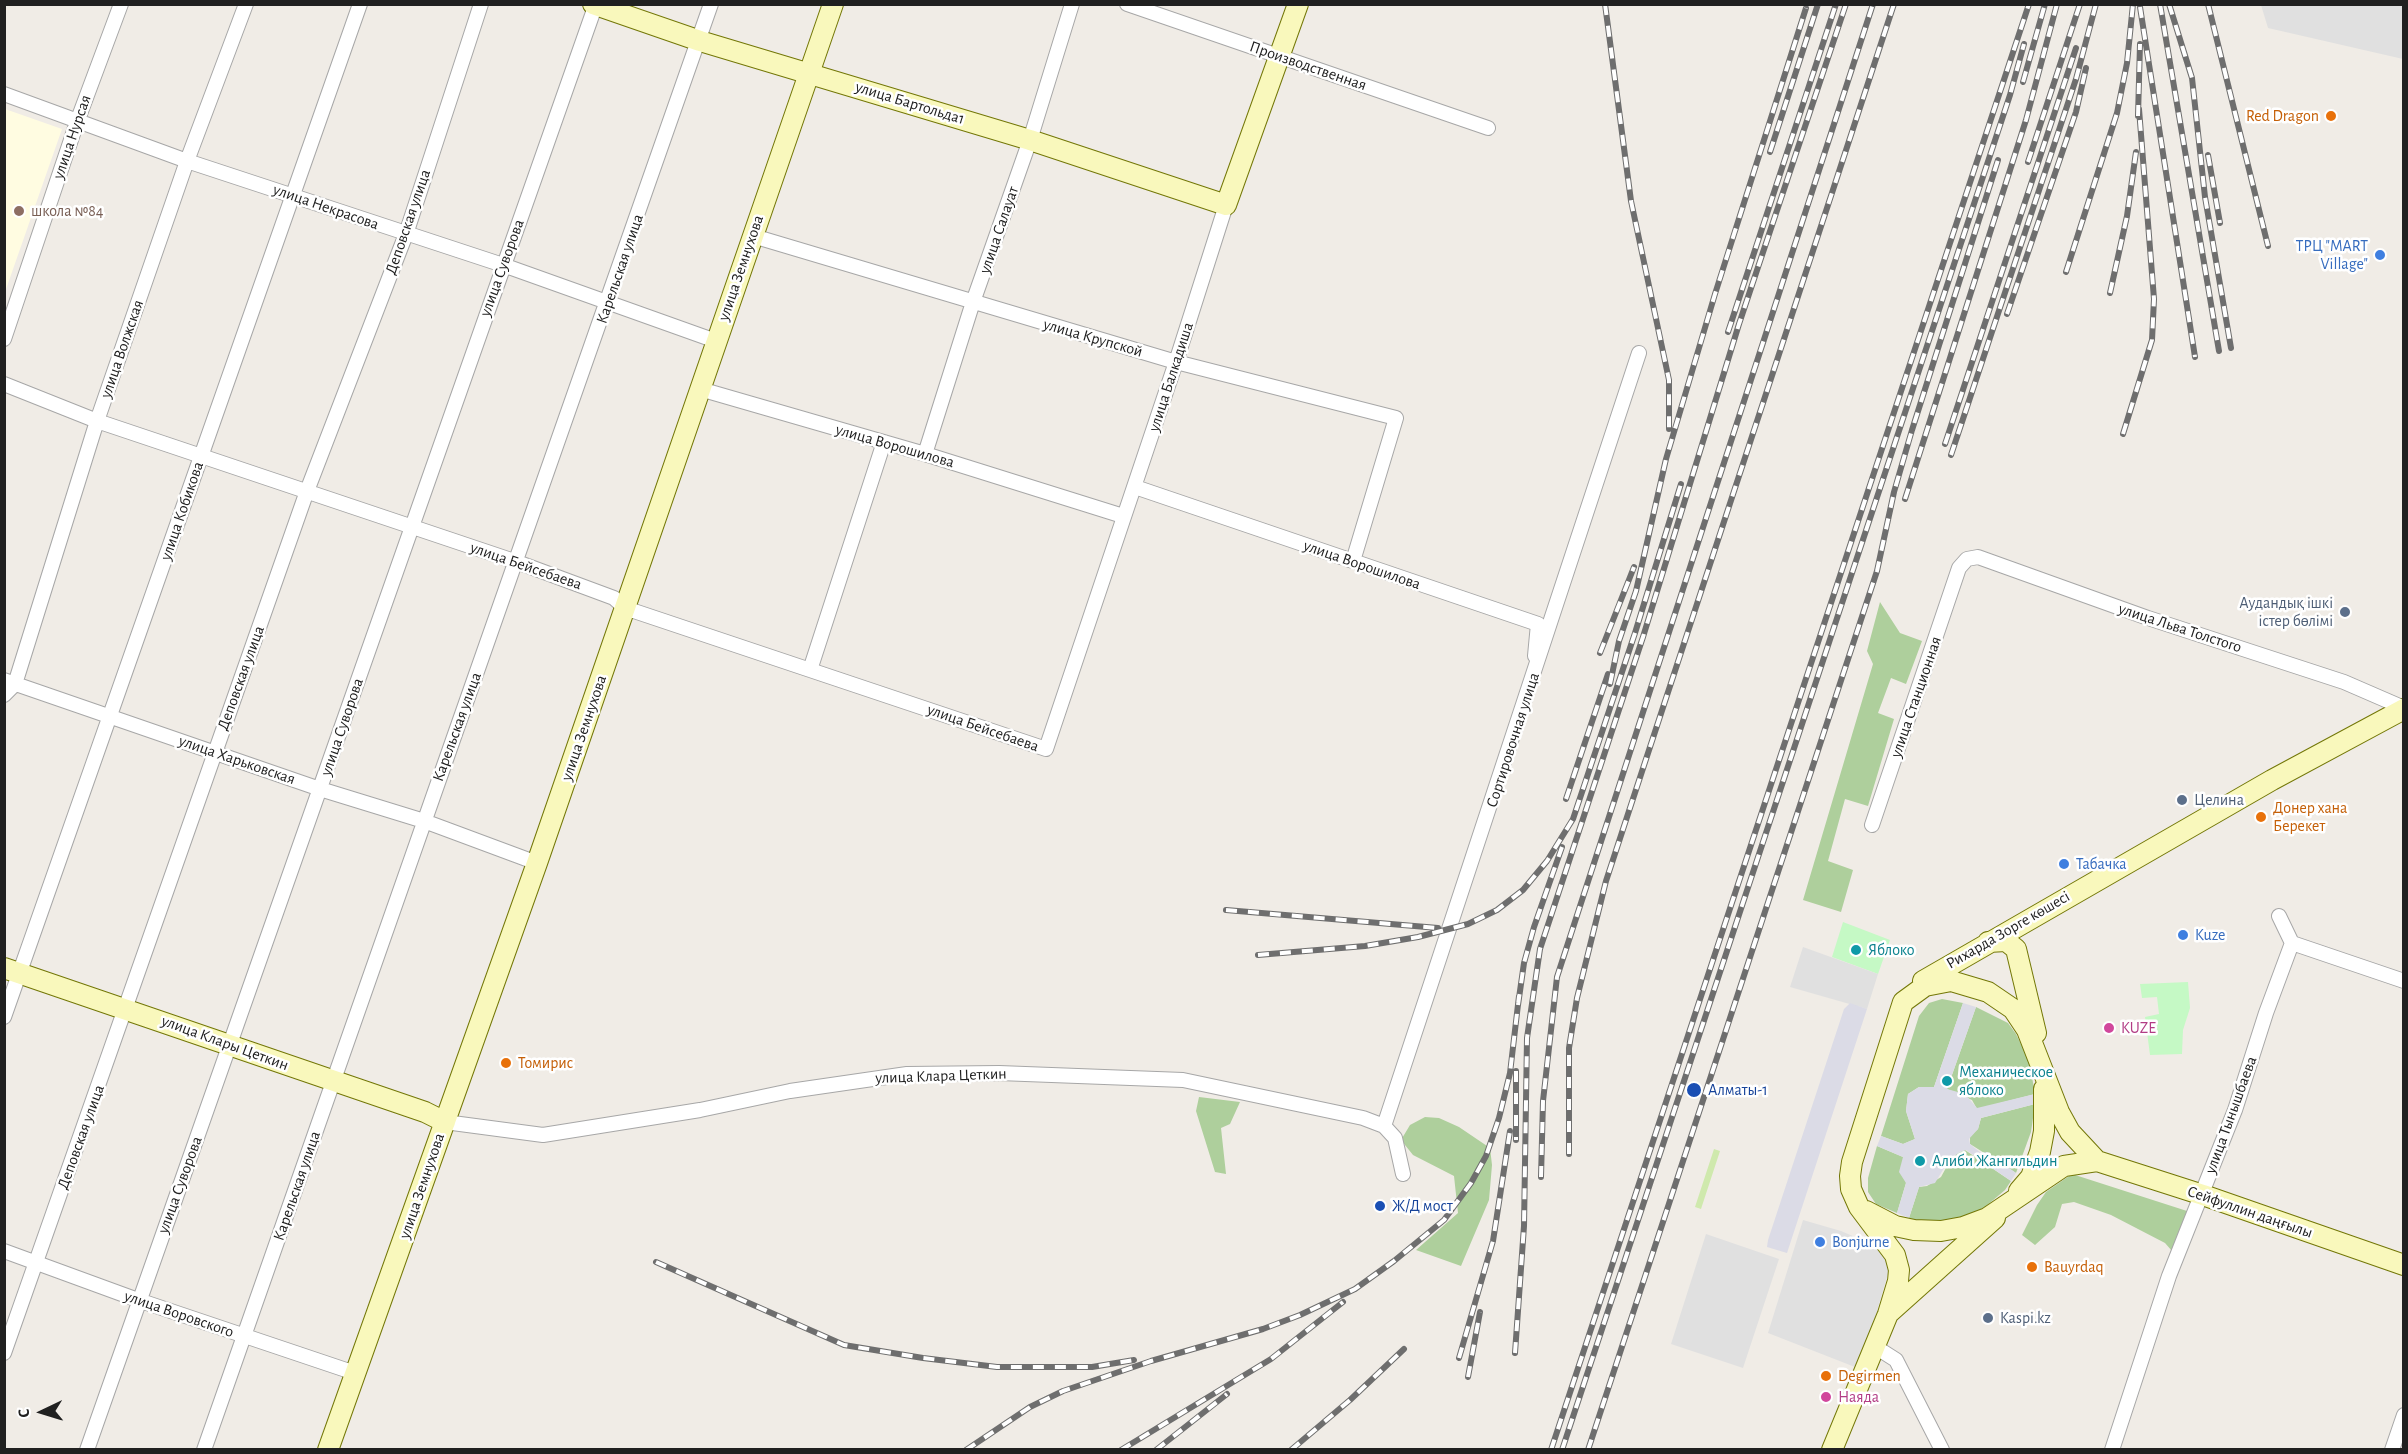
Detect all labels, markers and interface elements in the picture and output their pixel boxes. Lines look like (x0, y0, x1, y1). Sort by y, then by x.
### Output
street label: Производственная (1247, 37, 1369, 95)
street label: улица Бартольда1 (853, 77, 967, 129)
street label: улица Нурсая (49, 93, 95, 181)
place label: Red Dragon (2246, 106, 2319, 126)
marker: Red Dragon (2324, 109, 2338, 123)
street label: Деповская улица (381, 167, 435, 277)
street label: улица Некрасова (271, 180, 381, 234)
street label: улица Салауат (975, 184, 1023, 276)
place label: школа №84 (31, 201, 104, 221)
marker: школа №84 (12, 204, 26, 218)
street label: Карельская улица (592, 212, 648, 326)
street label: улица Земнухова (714, 213, 768, 323)
street label: улица Суворова (476, 217, 528, 319)
place label: ТРЦ "MART Village" (2296, 236, 2368, 274)
marker: ТРЦ "MART Village" (2373, 248, 2387, 262)
street label: улица Волжская (96, 297, 148, 401)
street label: улица Крупской (1041, 315, 1145, 361)
street label: улица Балкадиша (1144, 320, 1198, 434)
street label: улица Ворошилова (833, 420, 957, 472)
street label: улица Кобикова (156, 459, 208, 563)
street label: улица Ворошилова (1301, 536, 1423, 594)
street label: улица Бейсебаева (468, 538, 584, 594)
place label: Аудандық ішкі істер бөлімі (2239, 593, 2333, 631)
street label: улица Льва Толстого (2116, 599, 2244, 657)
marker: Аудандық ішкі істер бөлімі (2338, 605, 2352, 619)
street label: Деповская улица (213, 623, 269, 733)
street label: улица Станционная (1886, 634, 1946, 760)
street label: Карельская улица (428, 670, 486, 784)
street label: Сортировочная улица (1482, 670, 1544, 810)
street label: улица Земнухова (557, 673, 611, 783)
street label: улица Суворова (316, 676, 368, 778)
street label: улица Бейсебаева (925, 700, 1041, 756)
street label: улица Харьковская (176, 731, 298, 789)
place label: Целина (2194, 790, 2244, 810)
marker: Целина (2175, 793, 2189, 807)
place label: Донер хана Берекет (2273, 798, 2347, 836)
marker: Донер хана Берекет (2254, 810, 2268, 824)
place label: Табачка (2076, 854, 2126, 874)
marker: Табачка (2057, 857, 2071, 871)
street label: Рихарда Зорге көшесі (1943, 887, 2073, 973)
place label: Kuze (2195, 925, 2225, 945)
marker: Kuze (2176, 928, 2190, 942)
place label: Яблоко (1868, 940, 1915, 960)
marker: Яблоко (1849, 943, 1863, 957)
street label: улица Клары Цеткин (159, 1011, 291, 1075)
place label: KUZE (2121, 1018, 2156, 1038)
marker: KUZE (2102, 1021, 2116, 1035)
place label: Томирис (518, 1053, 573, 1073)
street label: улица Тынышбаева (2201, 1054, 2261, 1176)
marker: Томирис (499, 1056, 513, 1070)
place label: Механическое яблоко (1959, 1062, 2053, 1100)
street label: улица Клара Цеткин (875, 1064, 1007, 1088)
marker: Механическое яблоко (1940, 1074, 1954, 1088)
place label: Алматы-1 (1708, 1080, 1768, 1100)
marker: Алматы-1 (1685, 1081, 1703, 1099)
street label: Деповская улица (53, 1082, 109, 1192)
street label: Карельская улица (269, 1129, 325, 1243)
street label: улица Земнухова (395, 1131, 449, 1241)
street label: улица Суворова (154, 1134, 206, 1236)
place label: Алиби Жангильдин (1932, 1151, 2057, 1171)
marker: Алиби Жангильдин (1913, 1154, 1927, 1168)
street label: Сейфуллин даңғылы (2185, 1182, 2315, 1242)
place label: Ж/Д мост (1392, 1196, 1453, 1216)
marker: Ж/Д мост (1373, 1199, 1387, 1213)
place label: Bonjurne (1832, 1232, 1889, 1252)
marker: Bonjurne (1813, 1235, 1827, 1249)
place label: Bauyrdaq (2044, 1257, 2104, 1277)
marker: Bauyrdaq (2025, 1260, 2039, 1274)
street label: улица Воровского (122, 1286, 236, 1342)
place label: Kaspi.kz (2000, 1308, 2051, 1328)
marker: Kaspi.kz (1981, 1311, 1995, 1325)
place label: Degirmen (1838, 1366, 1901, 1386)
marker: Degirmen (1819, 1369, 1833, 1383)
north arrow (12, 1382, 72, 1442)
place label: Наяда (1838, 1387, 1879, 1407)
marker: Наяда (1819, 1390, 1833, 1404)
text: С (16, 1408, 32, 1418)

